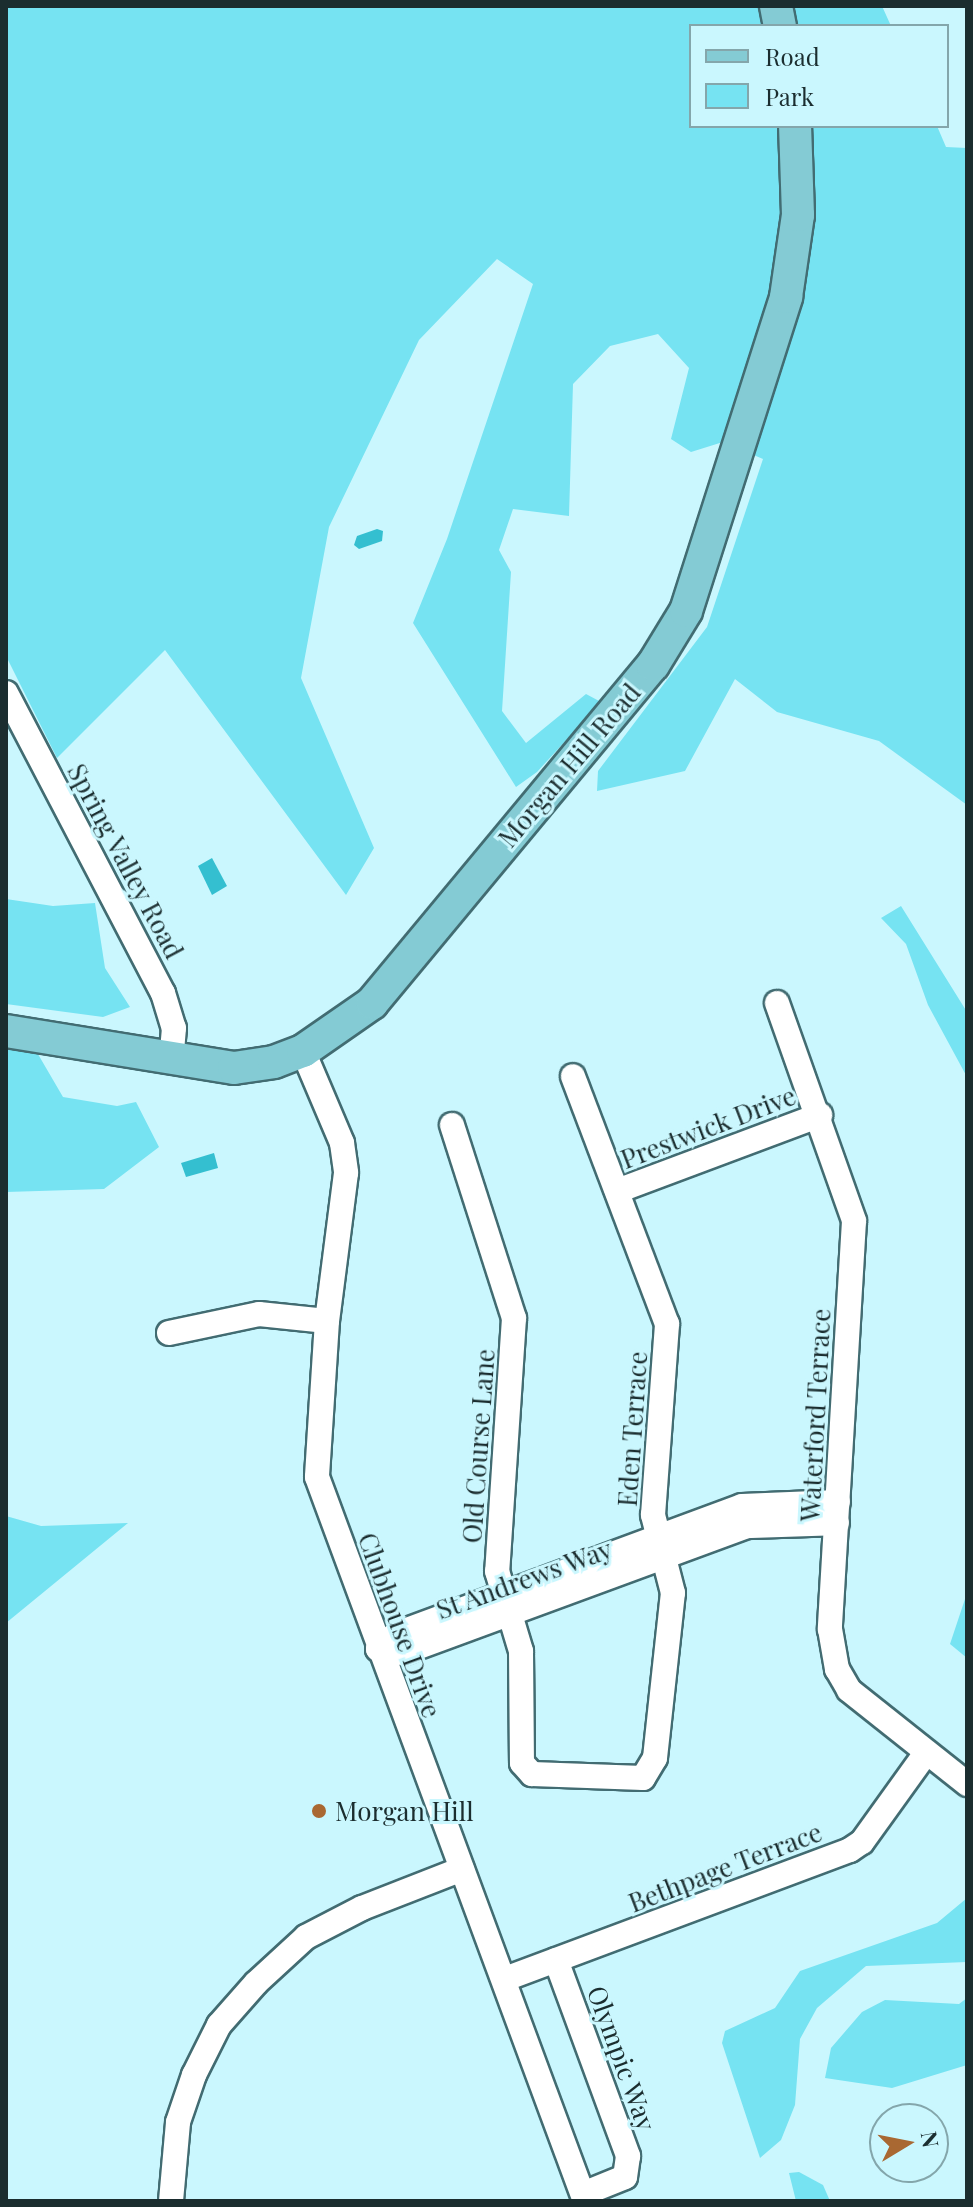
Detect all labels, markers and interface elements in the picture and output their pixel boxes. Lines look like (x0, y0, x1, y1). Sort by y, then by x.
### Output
legend (689, 24, 949, 128)
text: Road (765, 40, 820, 72)
text: Park (765, 80, 814, 112)
street label: Morgan Hill Road (491, 677, 647, 853)
street label: Spring Valley Road (61, 758, 191, 964)
street label: Prestwick Drive (616, 1079, 800, 1175)
street label: Waterford Terrace (794, 1307, 836, 1523)
street label: Old Course Lane (456, 1348, 500, 1544)
street label: Eden Terrace (611, 1350, 653, 1508)
street label: Clubhouse Drive (352, 1528, 448, 1722)
street label: St Andrews Way (431, 1532, 617, 1626)
place label: Morgan Hill (335, 1795, 474, 1827)
marker: Morgan Hill (310, 1802, 328, 1820)
street label: Bethpage Terrace (624, 1816, 826, 1918)
street label: Olympic Way (581, 1981, 663, 2135)
north arrow (869, 2103, 949, 2183)
text: N (915, 2129, 947, 2150)

